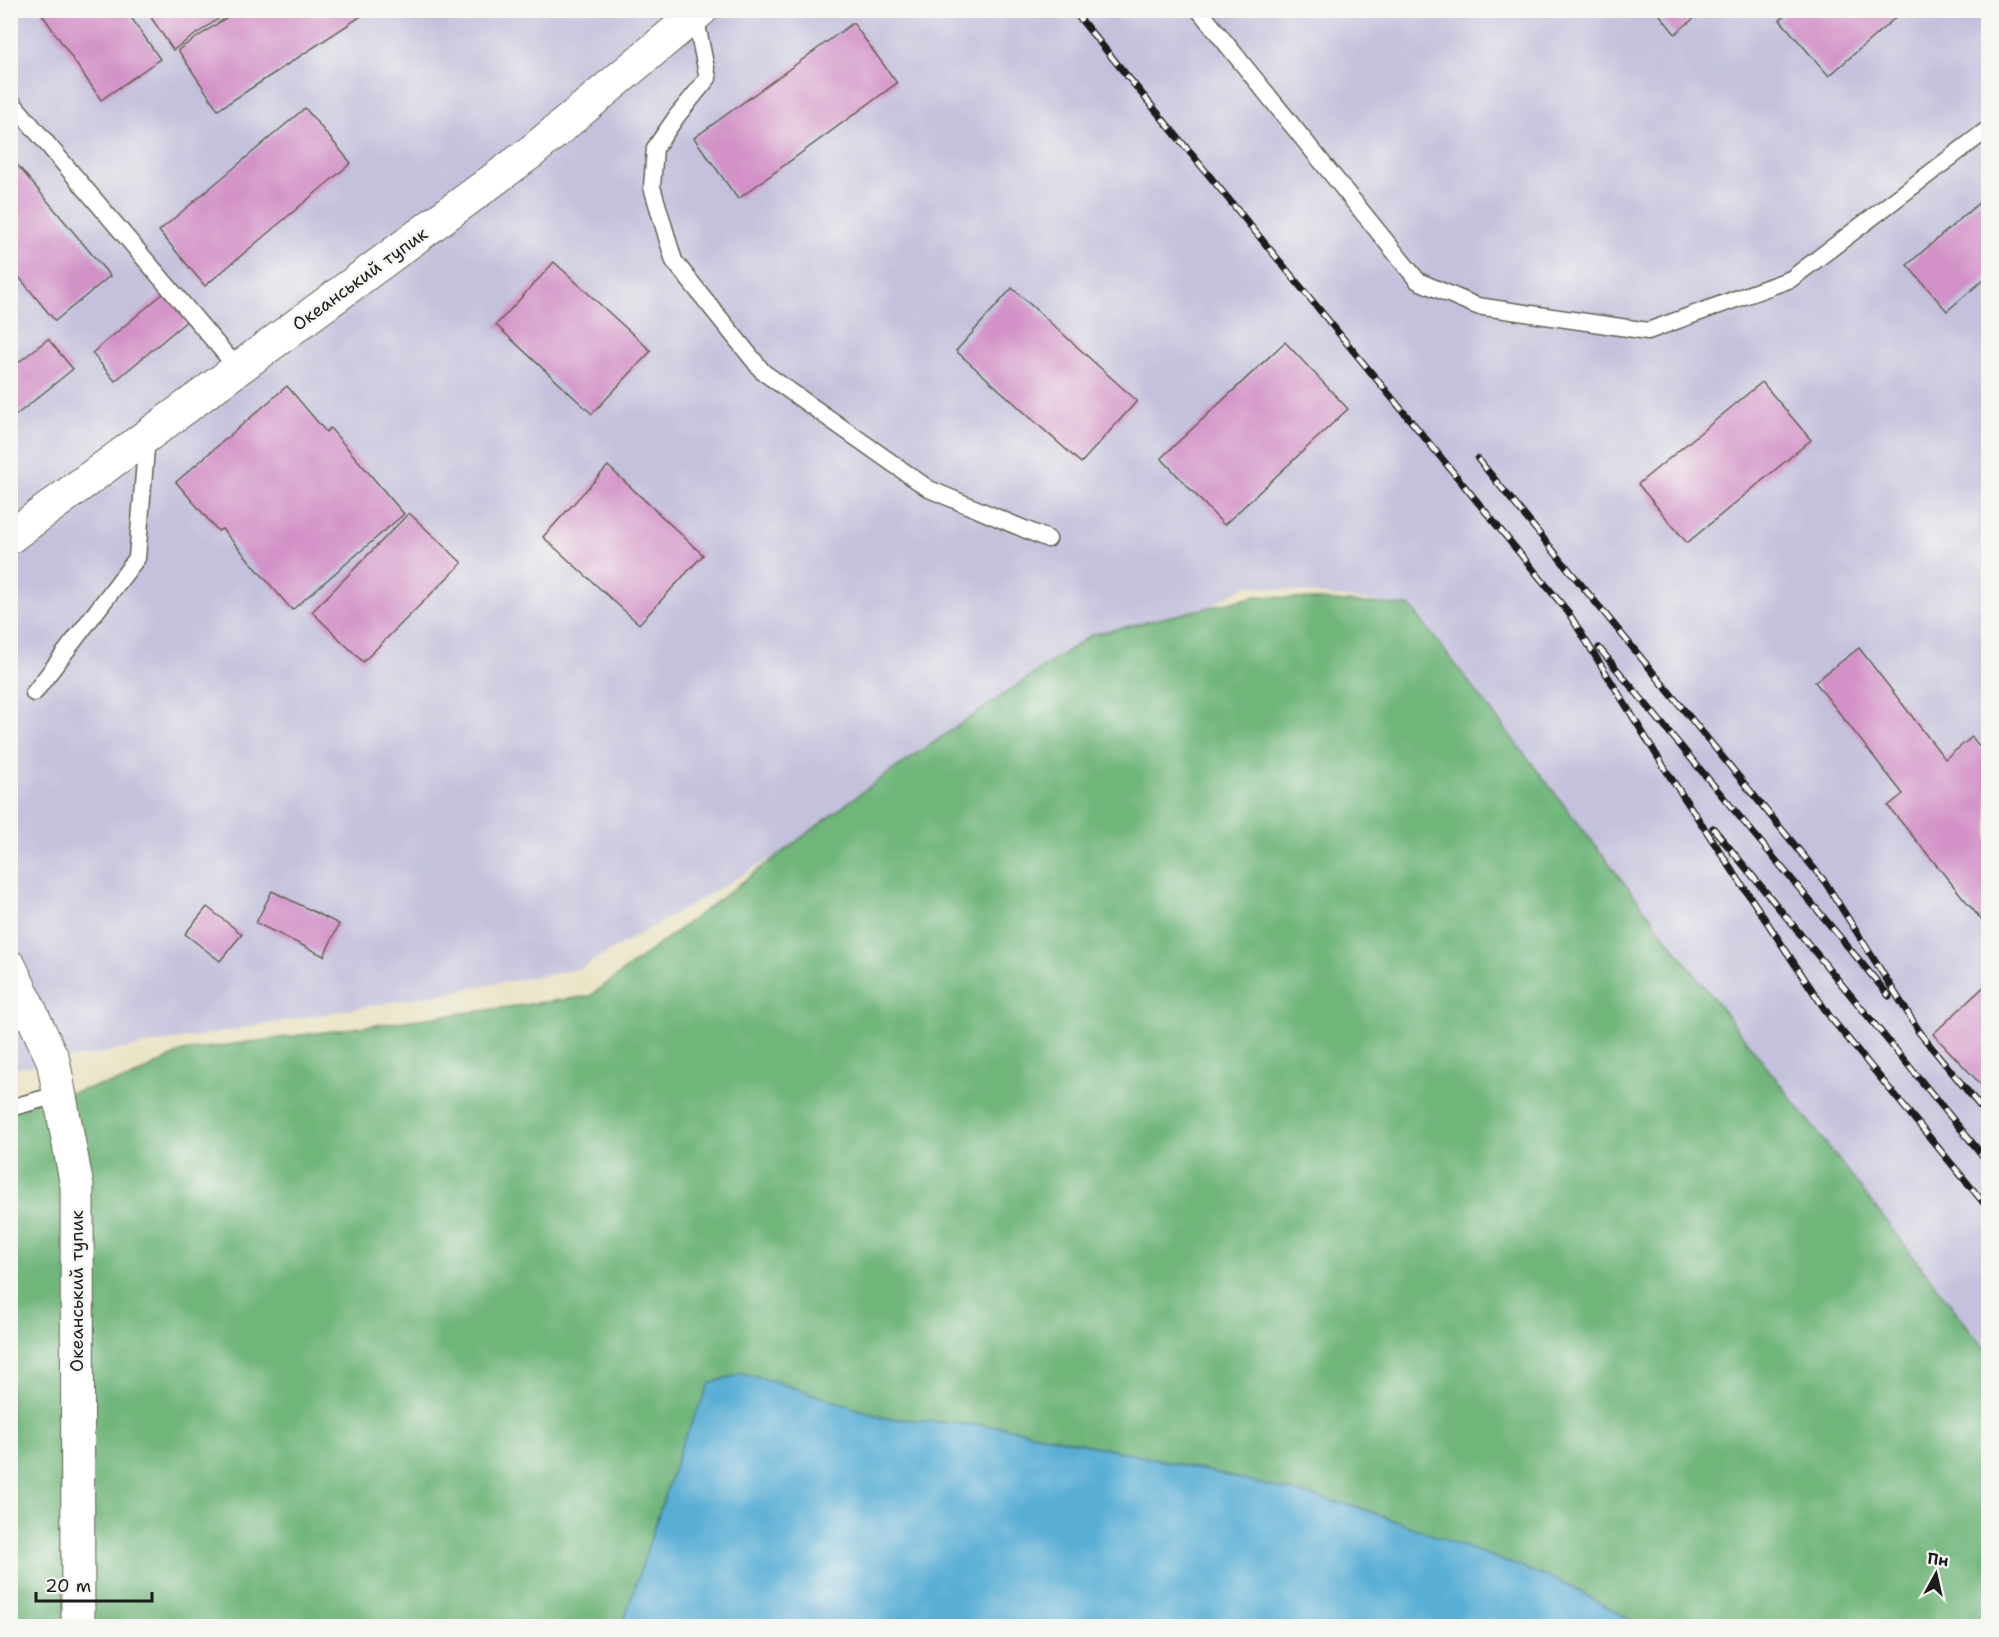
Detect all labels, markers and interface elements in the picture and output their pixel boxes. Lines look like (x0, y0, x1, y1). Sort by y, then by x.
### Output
street label: Океанський тупик (287, 221, 433, 336)
street label: Океанський тупик (65, 1210, 89, 1372)
north arrow (1906, 1544, 1966, 1604)
text: Пн (1926, 1548, 1950, 1572)
scale bar (36, 1565, 152, 1603)
text: 20 m (45, 1574, 91, 1598)

